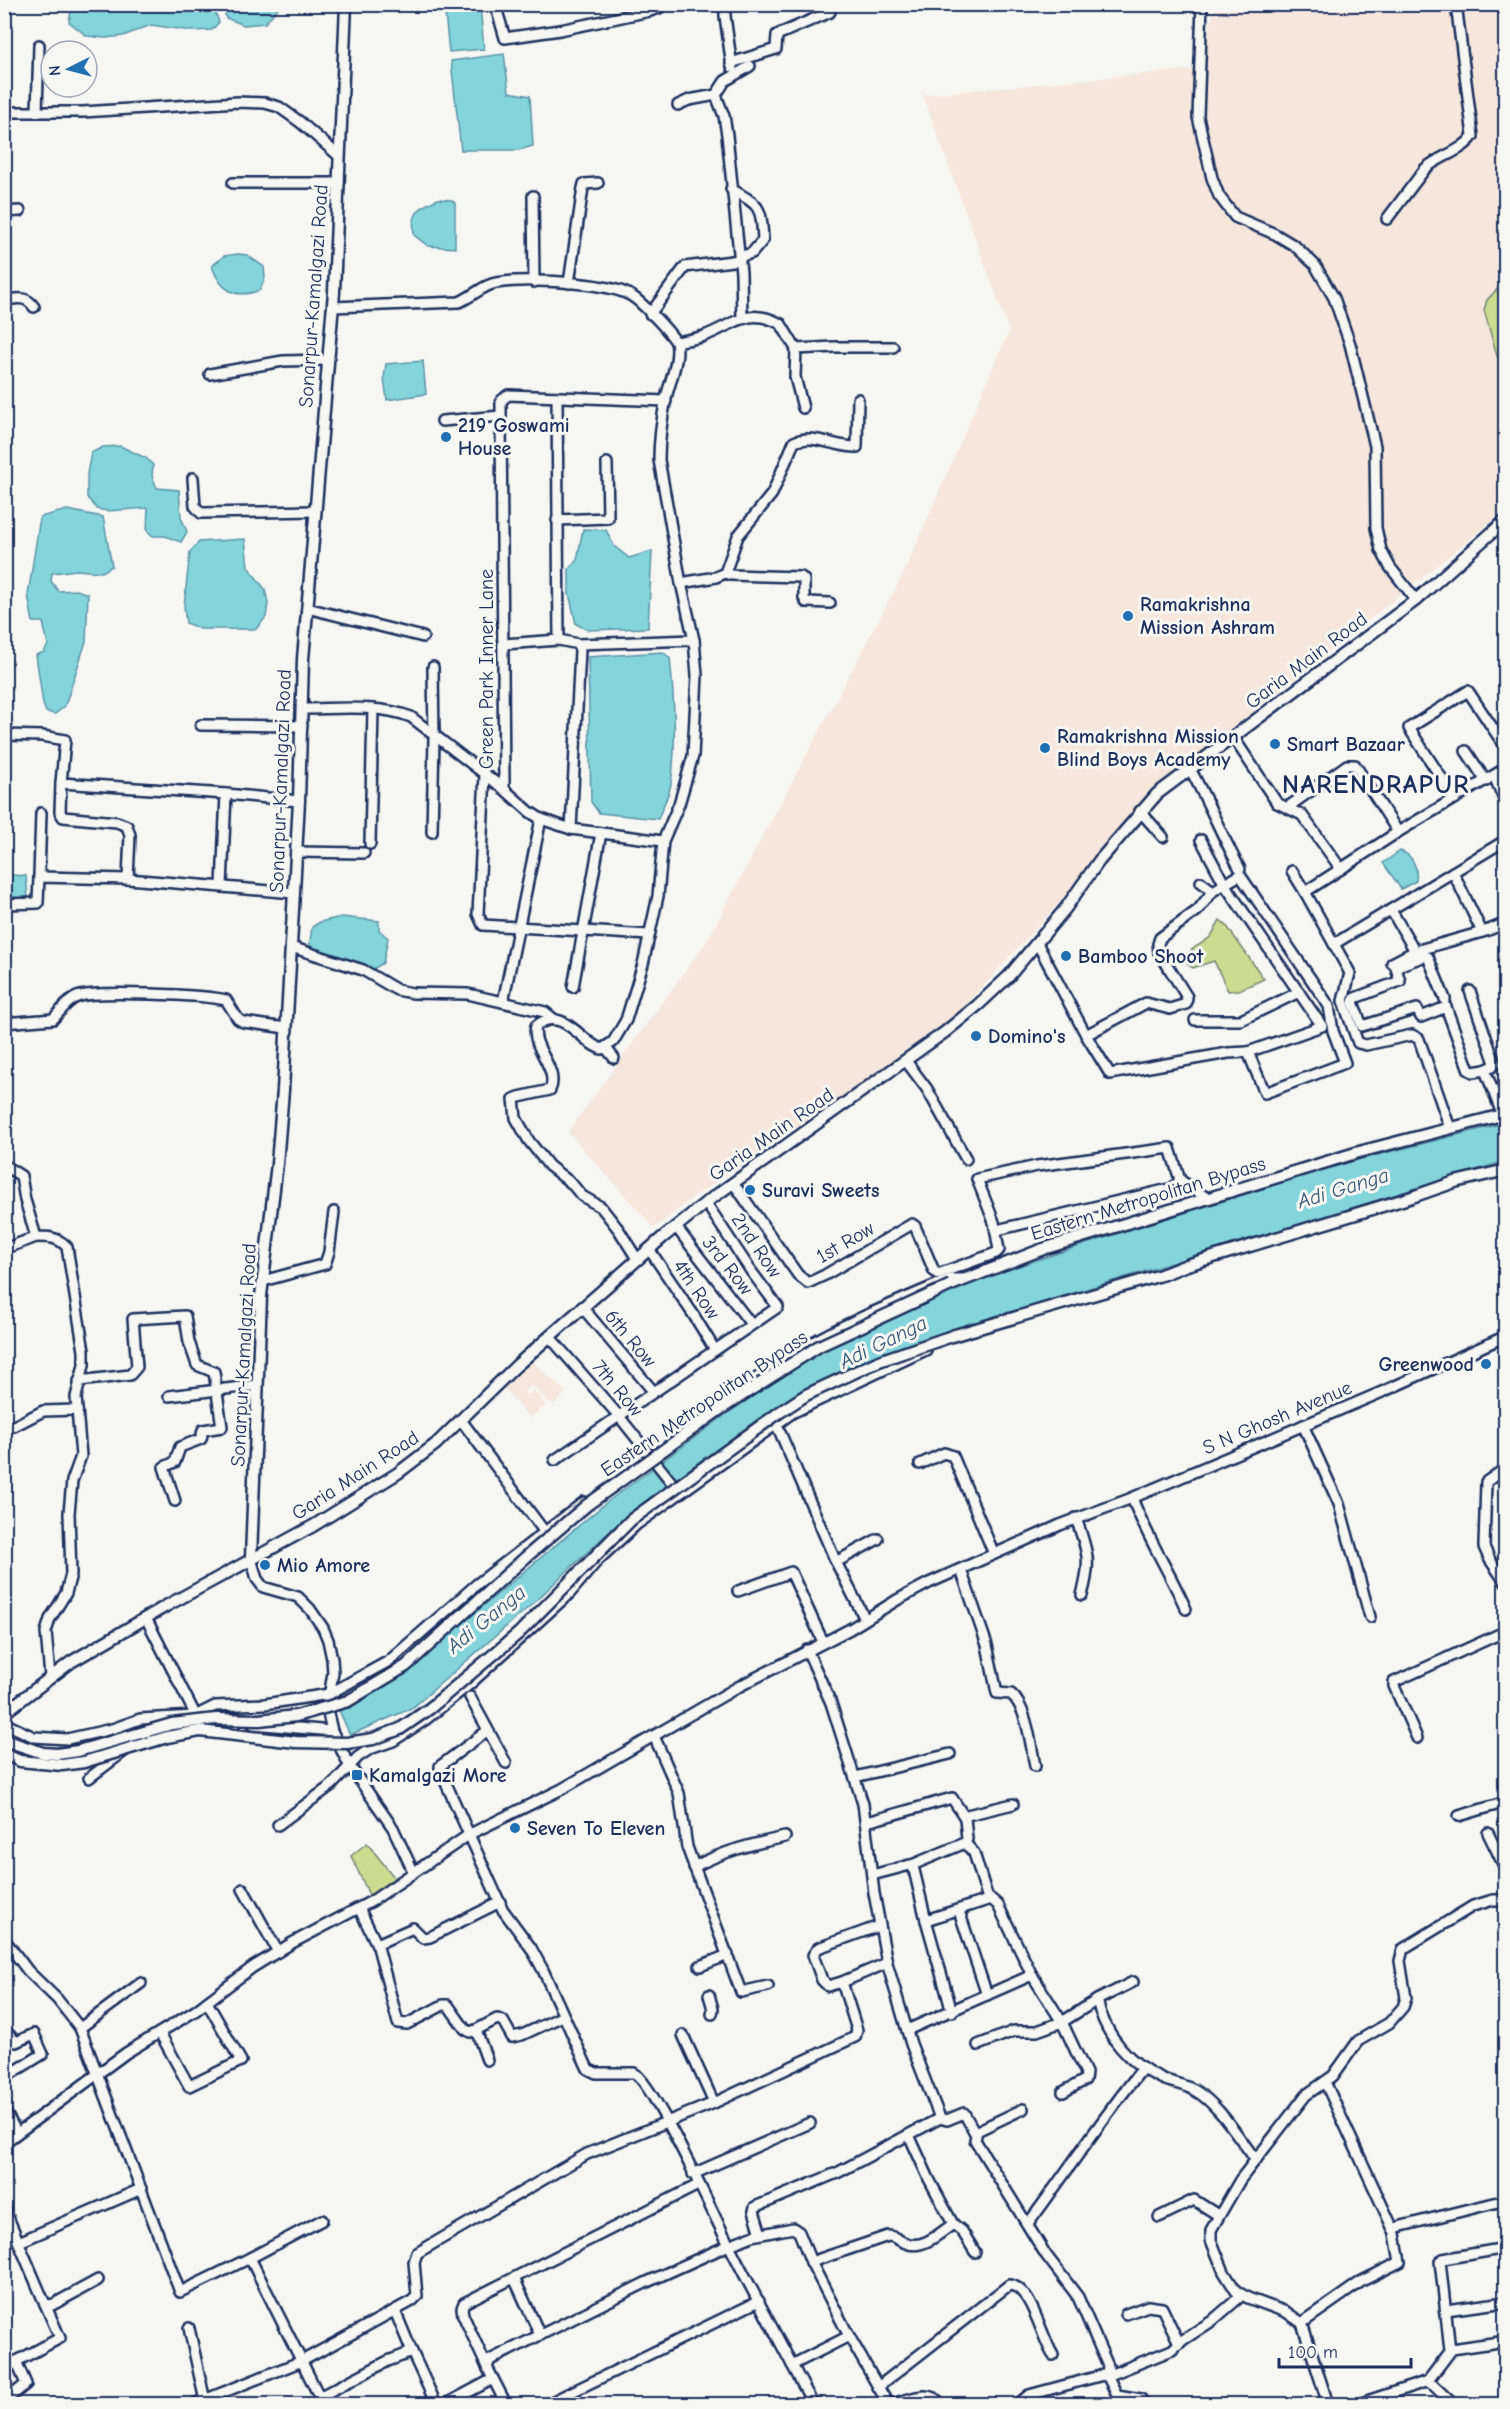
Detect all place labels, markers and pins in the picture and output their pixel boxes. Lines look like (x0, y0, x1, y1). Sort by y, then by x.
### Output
place label: 219 Goswami House (458, 414, 570, 460)
marker: 219 Goswami House (439, 430, 453, 444)
place label: Ramakrishna Mission Ashram (1140, 593, 1275, 639)
marker: Ramakrishna Mission Ashram (1121, 609, 1135, 623)
place label: Ramakrishna Mission Blind Boys Academy (1057, 725, 1239, 771)
place label: Smart Bazaar (1287, 733, 1405, 756)
marker: Smart Bazaar (1268, 737, 1282, 751)
marker: Ramakrishna Mission Blind Boys Academy (1038, 741, 1052, 755)
place label: Bamboo Shoot (1078, 945, 1204, 968)
marker: Bamboo Shoot (1059, 949, 1073, 963)
place label: Domino's (988, 1025, 1065, 1048)
marker: Domino's (969, 1029, 983, 1043)
place label: Suravi Sweets (762, 1179, 879, 1202)
marker: Suravi Sweets (743, 1183, 757, 1197)
place label: Greenwood (1378, 1353, 1474, 1376)
marker: Greenwood (1479, 1357, 1493, 1371)
place label: Mio Amore (277, 1554, 370, 1577)
marker: Mio Amore (258, 1558, 272, 1572)
place label: Kamalgazi More (369, 1764, 507, 1787)
marker: Kamalgazi More (350, 1768, 364, 1782)
place label: Seven To Eleven (527, 1817, 665, 1840)
marker: Seven To Eleven (508, 1821, 522, 1835)

